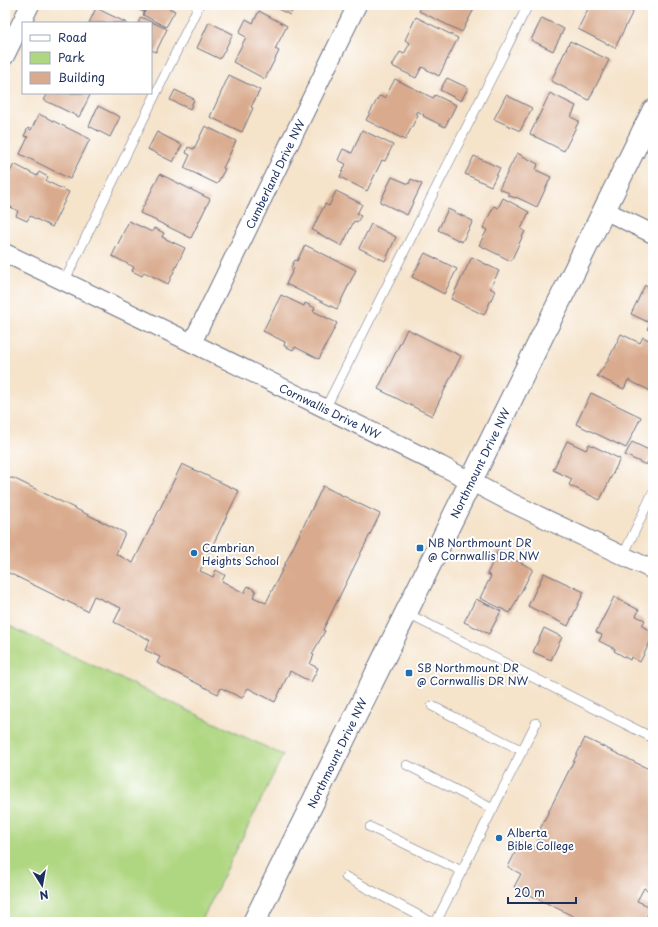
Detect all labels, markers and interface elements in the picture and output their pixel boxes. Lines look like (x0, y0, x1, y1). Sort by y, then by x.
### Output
legend (22, 22, 152, 94)
text: Road (58, 28, 87, 46)
text: Park (58, 48, 85, 66)
text: Building (58, 68, 105, 86)
street label: Cumberland Drive NW (241, 116, 309, 232)
street label: Cornwallis Drive NW (276, 379, 384, 443)
street label: Northmount Drive NW (446, 405, 514, 521)
place label: NB Northmount DR @ Cornwallis DR NW (428, 534, 540, 564)
place label: Cambrian Heights School (202, 539, 279, 569)
marker: NB Northmount DR @ Cornwallis DR NW (415, 543, 425, 553)
marker: Cambrian Heights School (189, 548, 199, 558)
place label: SB Northmount DR @ Cornwallis DR NW (417, 659, 529, 689)
marker: SB Northmount DR @ Cornwallis DR NW (404, 668, 414, 678)
street label: Northmount Drive NW (303, 695, 371, 811)
place label: Alberta Bible College (507, 824, 574, 854)
marker: Alberta Bible College (494, 833, 504, 843)
north arrow (22, 865, 62, 905)
scale bar (508, 879, 576, 905)
text: 20 m (514, 883, 545, 901)
text: N (38, 886, 50, 905)

